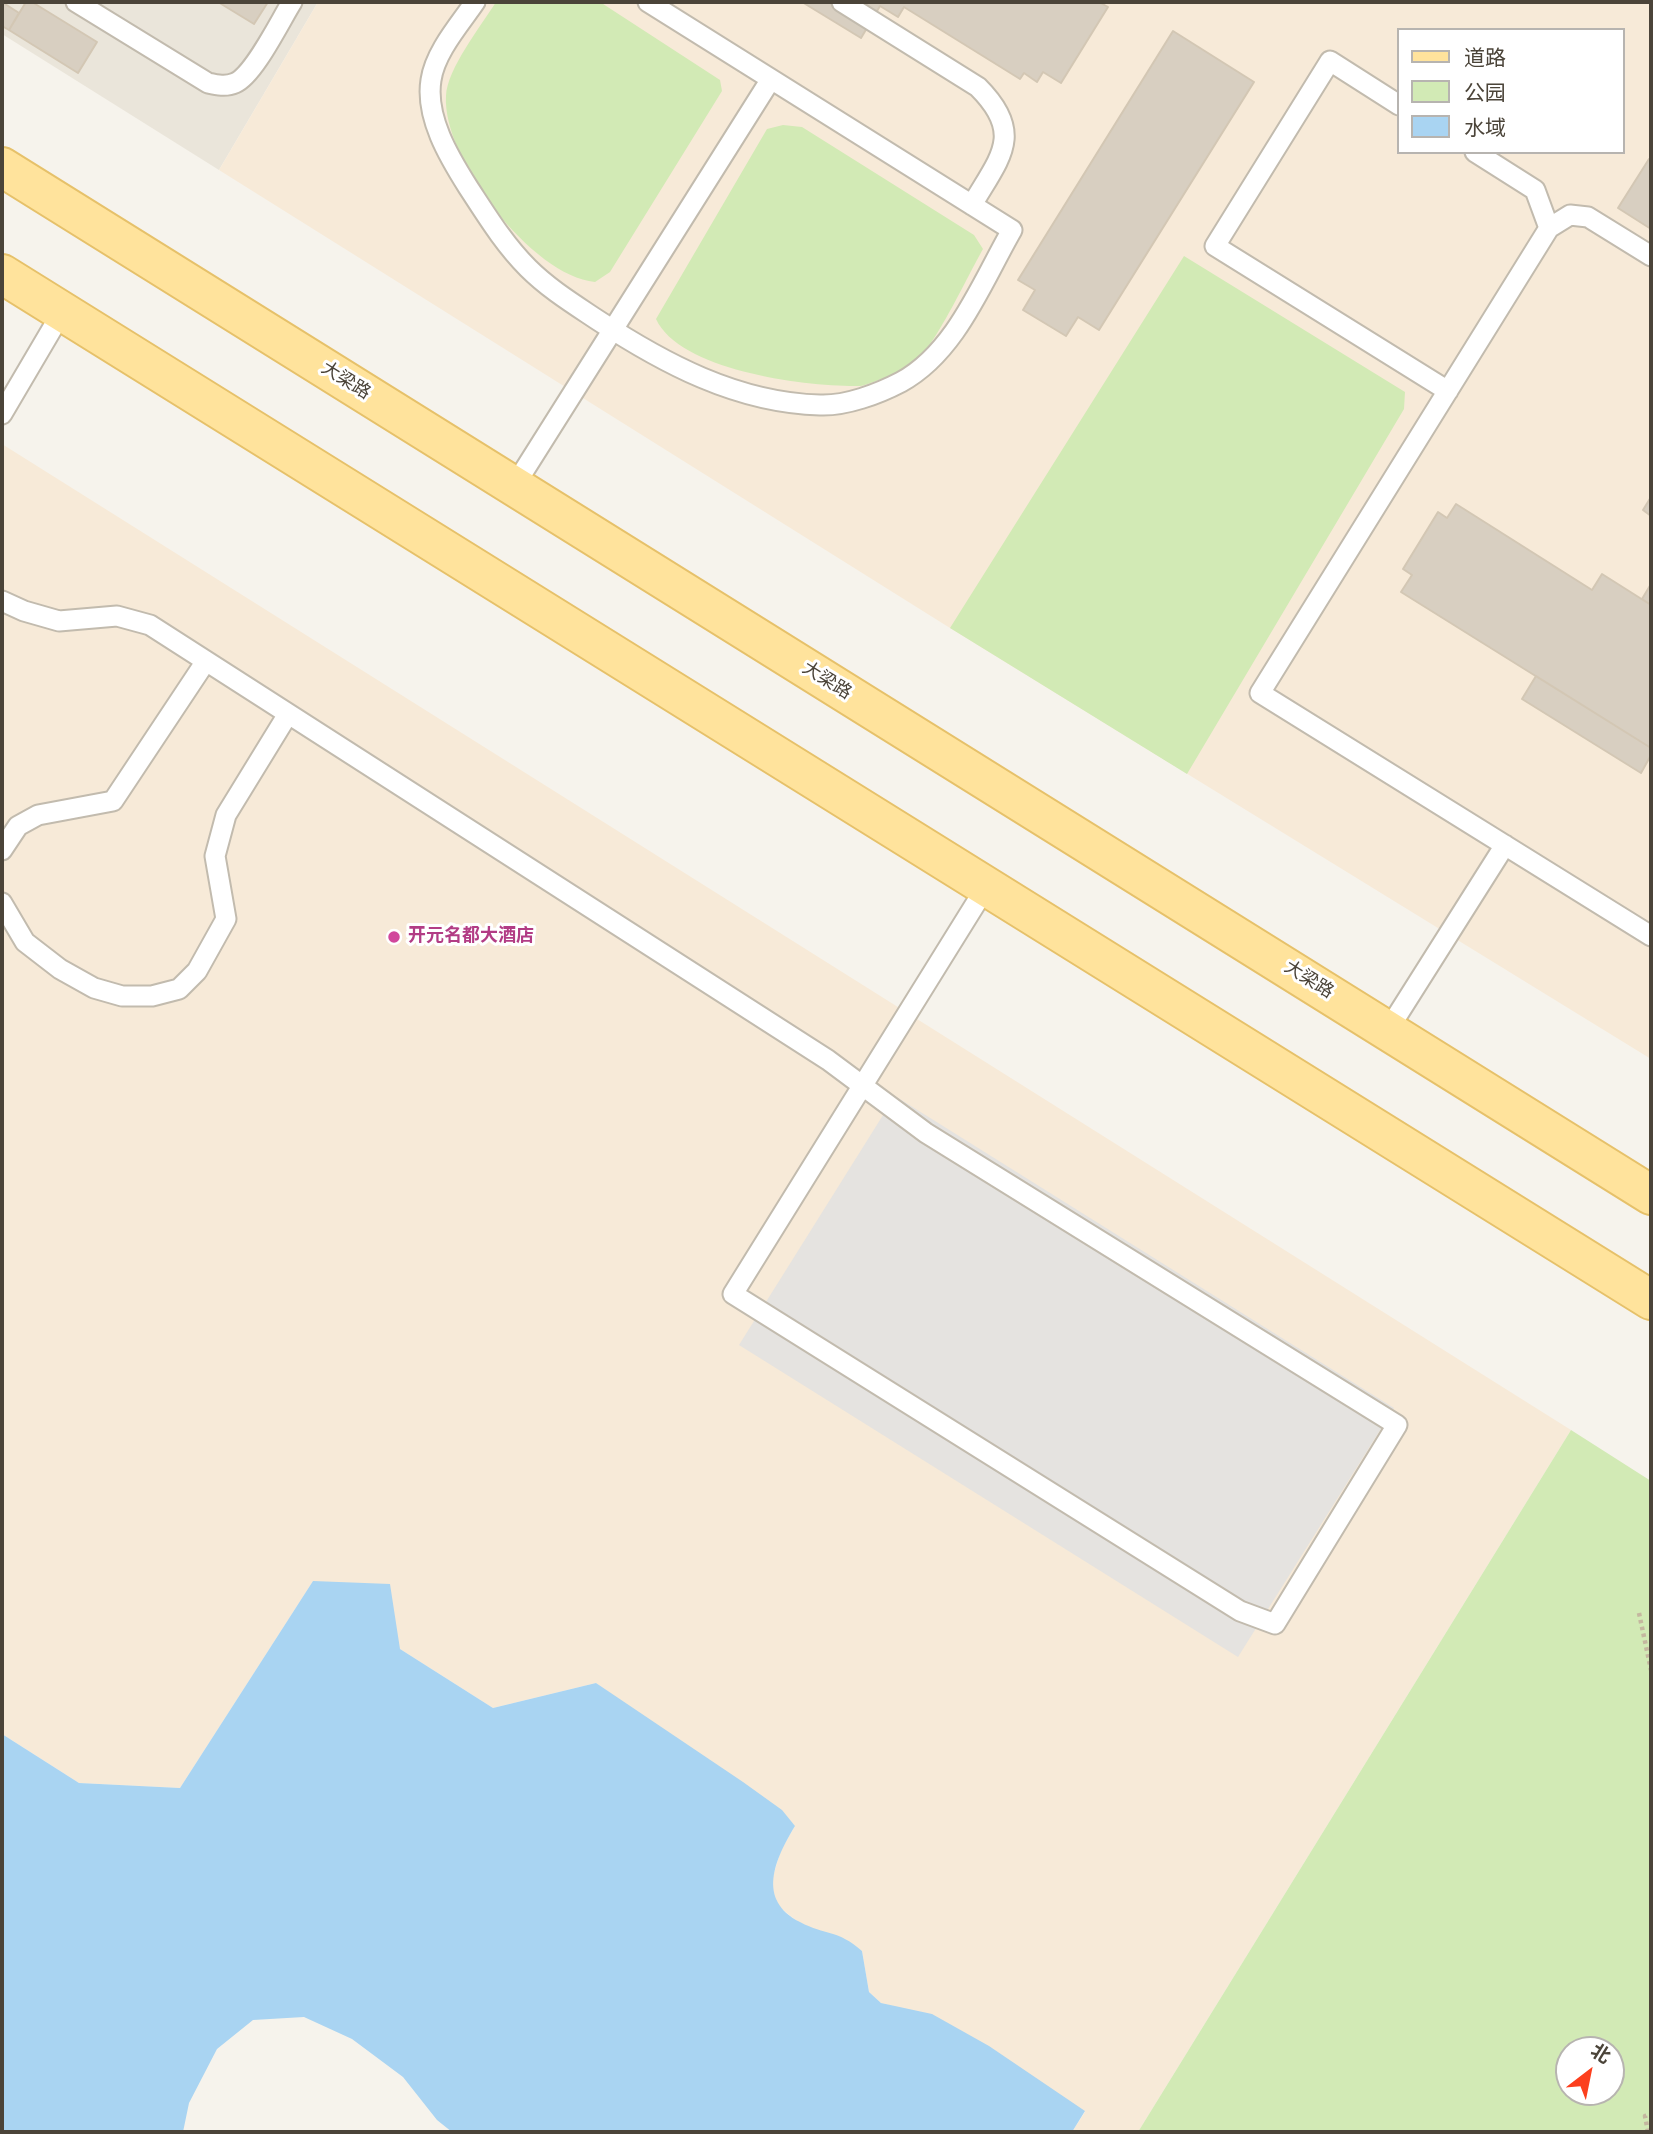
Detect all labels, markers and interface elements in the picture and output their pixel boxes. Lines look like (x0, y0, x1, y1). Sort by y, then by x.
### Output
legend (1398, 28, 1625, 154)
text: 道路 (1464, 46, 1506, 73)
text: 公园 (1464, 81, 1506, 108)
text: 水域 (1464, 116, 1506, 143)
street label: 大梁路 (316, 359, 374, 405)
street label: 大梁路 (797, 659, 855, 705)
place label: 开元名都大酒店 (408, 926, 534, 948)
marker: 开元名都大酒店 (386, 929, 402, 945)
street label: 大梁路 (1279, 958, 1337, 1004)
north arrow (1555, 2036, 1625, 2106)
text: 北 (1586, 2040, 1614, 2070)

